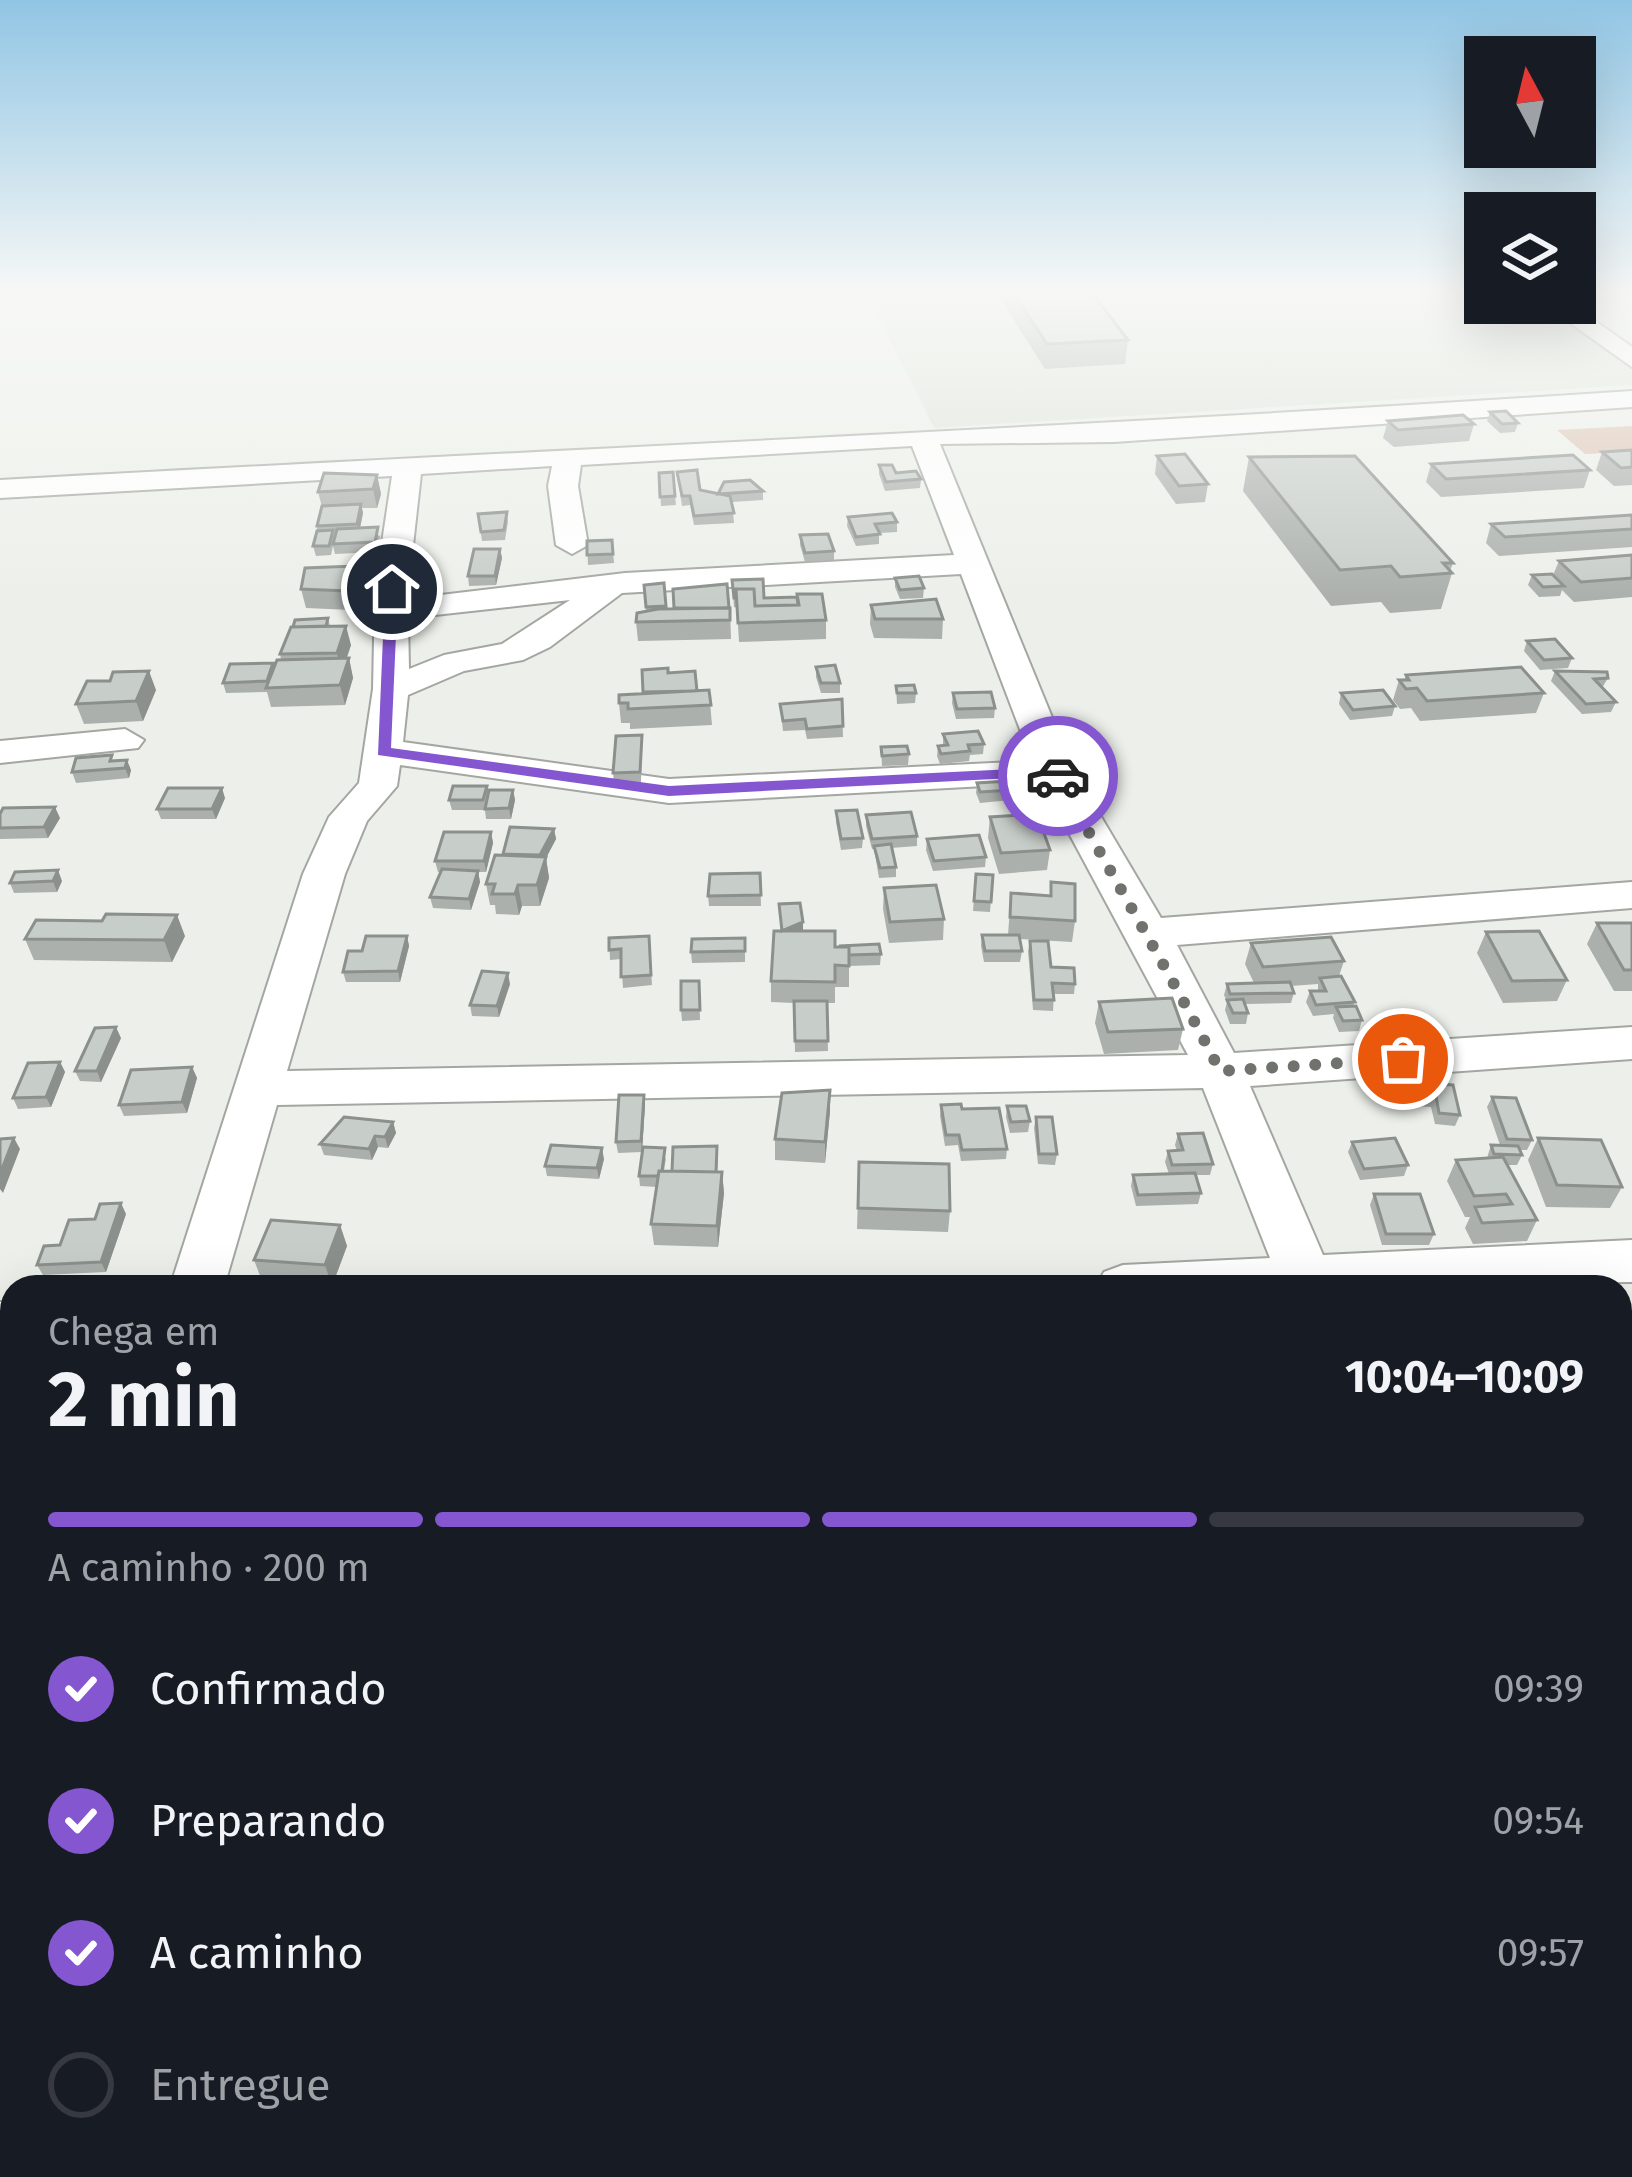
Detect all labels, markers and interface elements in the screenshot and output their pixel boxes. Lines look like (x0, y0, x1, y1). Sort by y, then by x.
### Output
north arrow (1464, 36, 1596, 168)
map controls (1464, 36, 1596, 324)
button: layers (1464, 192, 1596, 324)
pin (341, 538, 443, 640)
icon: home (359, 556, 425, 622)
courier (998, 716, 1118, 836)
icon: car (1025, 743, 1091, 809)
pin (1352, 1008, 1454, 1110)
icon: bag (1370, 1026, 1436, 1092)
text: Chega em (48, 1309, 219, 1355)
text: 10:04–10:09 (1345, 1350, 1584, 1404)
text: 2 min (48, 1353, 240, 1447)
text: A caminho · 200 m (48, 1545, 370, 1591)
icon: check (48, 1656, 114, 1722)
text: Confirmado (150, 1662, 386, 1716)
text: 09:39 (1493, 1666, 1584, 1712)
icon: check (48, 1788, 114, 1854)
text: Preparando (150, 1794, 386, 1848)
text: 09:54 (1492, 1798, 1584, 1844)
icon: check (48, 1920, 114, 1986)
text: A caminho (150, 1926, 364, 1980)
text: 09:57 (1497, 1930, 1584, 1976)
text: Entregue (150, 2058, 330, 2112)

